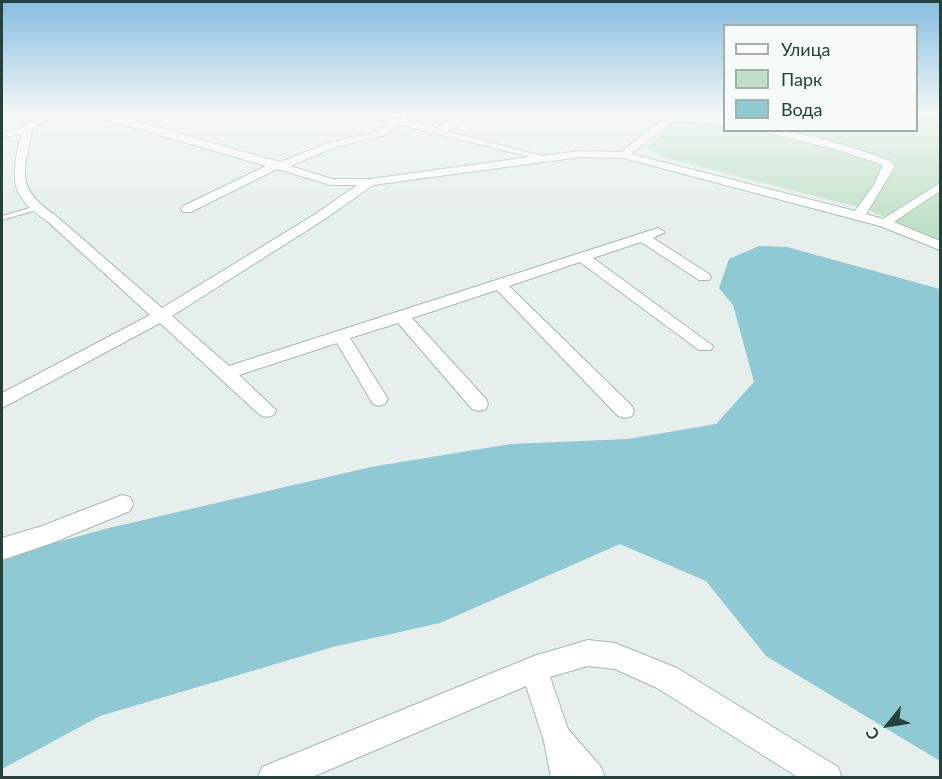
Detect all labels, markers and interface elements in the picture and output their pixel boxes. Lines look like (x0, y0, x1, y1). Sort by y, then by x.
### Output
legend (723, 24, 918, 132)
text: Улица (781, 38, 831, 60)
text: Парк (781, 68, 822, 90)
text: Вода (781, 98, 822, 120)
north arrow (858, 695, 918, 755)
text: С (861, 725, 883, 744)

